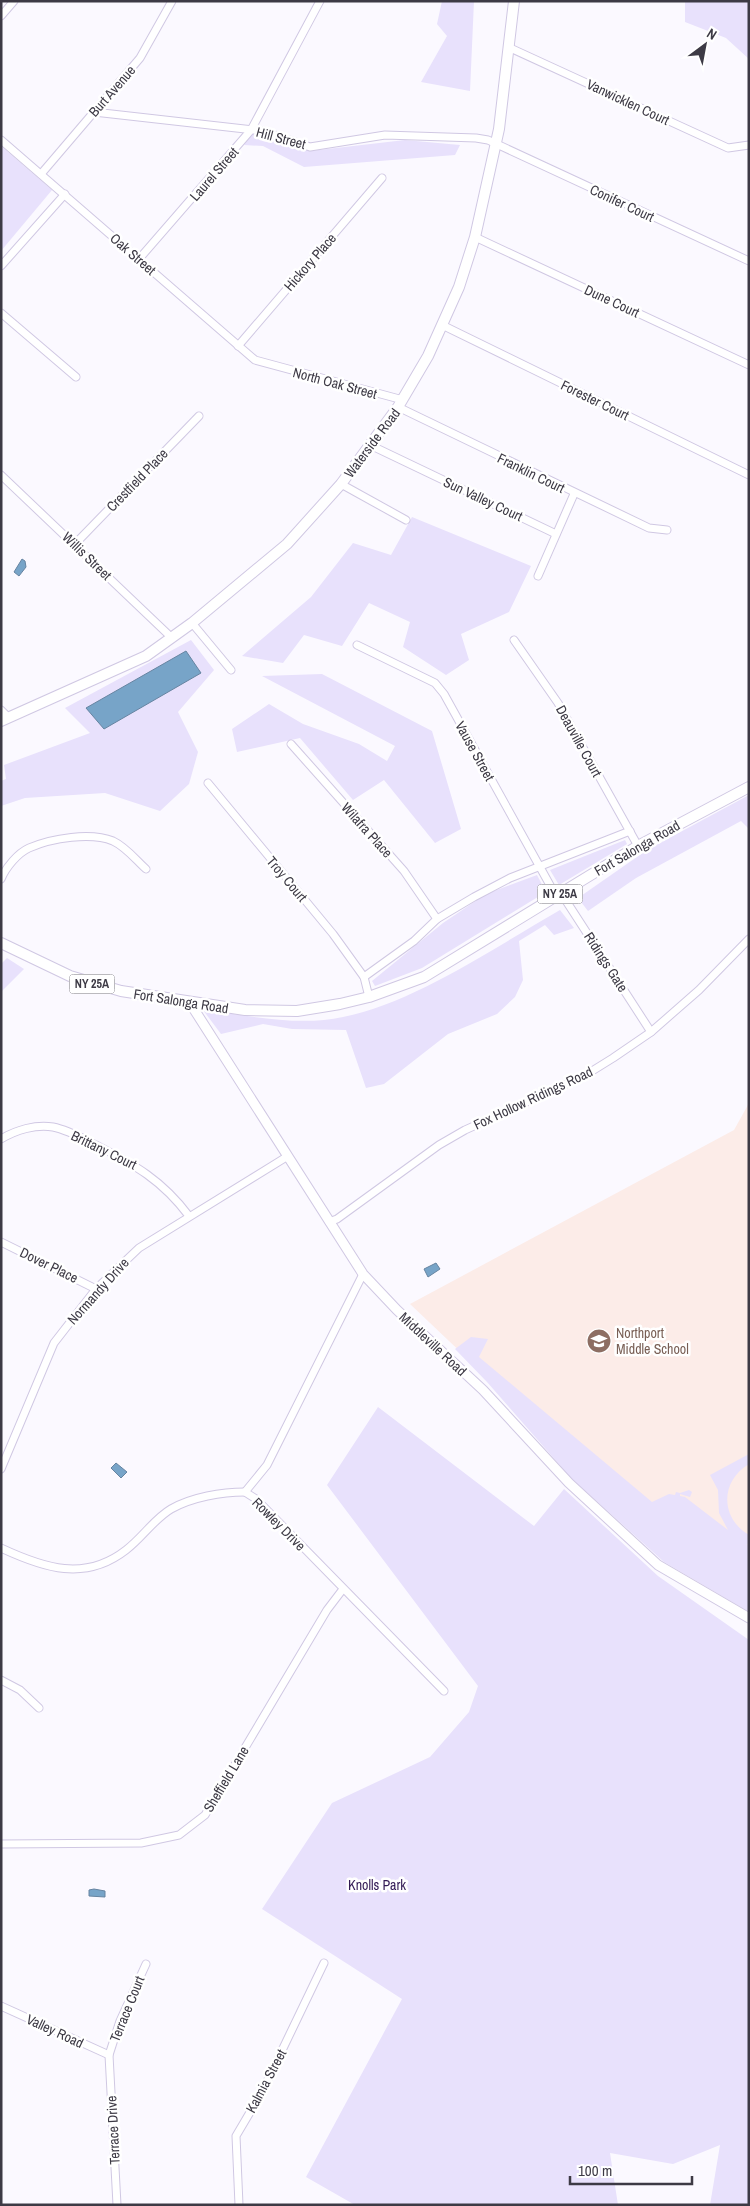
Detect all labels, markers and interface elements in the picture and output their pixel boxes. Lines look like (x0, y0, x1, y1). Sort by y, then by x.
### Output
north arrow (680, 20, 730, 70)
text: N (704, 24, 720, 44)
street label: Burt Avenue (85, 62, 139, 120)
street label: Vanwicklen Court (584, 75, 672, 129)
street label: Hill Street (254, 123, 308, 153)
street label: Laurel Street (186, 143, 242, 205)
street label: Conifer Court (587, 180, 657, 226)
street label: Oak Street (106, 229, 160, 279)
street label: Hickory Place (280, 229, 340, 295)
street label: Dune Court (582, 280, 642, 322)
street label: North Oak Street (291, 363, 379, 403)
street label: Forester Court (558, 376, 632, 424)
street label: Waterside Road (340, 405, 404, 481)
street label: Crestfield Place (102, 445, 172, 515)
street label: Franklin Court (494, 449, 568, 497)
street label: Sun Valley Court (441, 473, 525, 525)
street label: Willis Street (58, 528, 116, 584)
street label: Deauville Court (552, 702, 606, 780)
street label: Vause Street (451, 718, 499, 784)
street label: Wilafra Place (337, 799, 397, 861)
street label: Fort Salonga Road (591, 816, 683, 880)
street label: Troy Court (263, 853, 311, 905)
road number: NY 25A (538, 884, 582, 904)
street label: Ridings Gate (580, 929, 632, 995)
road number: NY 25A (70, 974, 114, 994)
street label: Fort Salonga Road (132, 985, 230, 1017)
street label: Fox Hollow Ridings Road (470, 1062, 596, 1134)
street label: Brittany Court (68, 1126, 140, 1174)
street label: Dover Place (17, 1243, 81, 1287)
street label: Normandy Drive (63, 1254, 133, 1328)
street label: Middleville Road (396, 1308, 470, 1380)
place label: Northport Middle School (616, 1324, 689, 1358)
school or university icon: Northport Middle School (586, 1328, 612, 1354)
street label: Rowley Drive (249, 1494, 309, 1554)
street label: Sheffield Lane (199, 1743, 253, 1815)
park label: Knolls Park (348, 1876, 406, 1894)
street label: Terrace Court (106, 1973, 148, 2045)
street label: Valley Road (24, 2010, 86, 2052)
street label: Kalmia Street (242, 2046, 290, 2116)
street label: Terrace Drive (102, 2095, 124, 2165)
scale bar (570, 2154, 692, 2186)
text: 100 m (578, 2160, 612, 2181)

